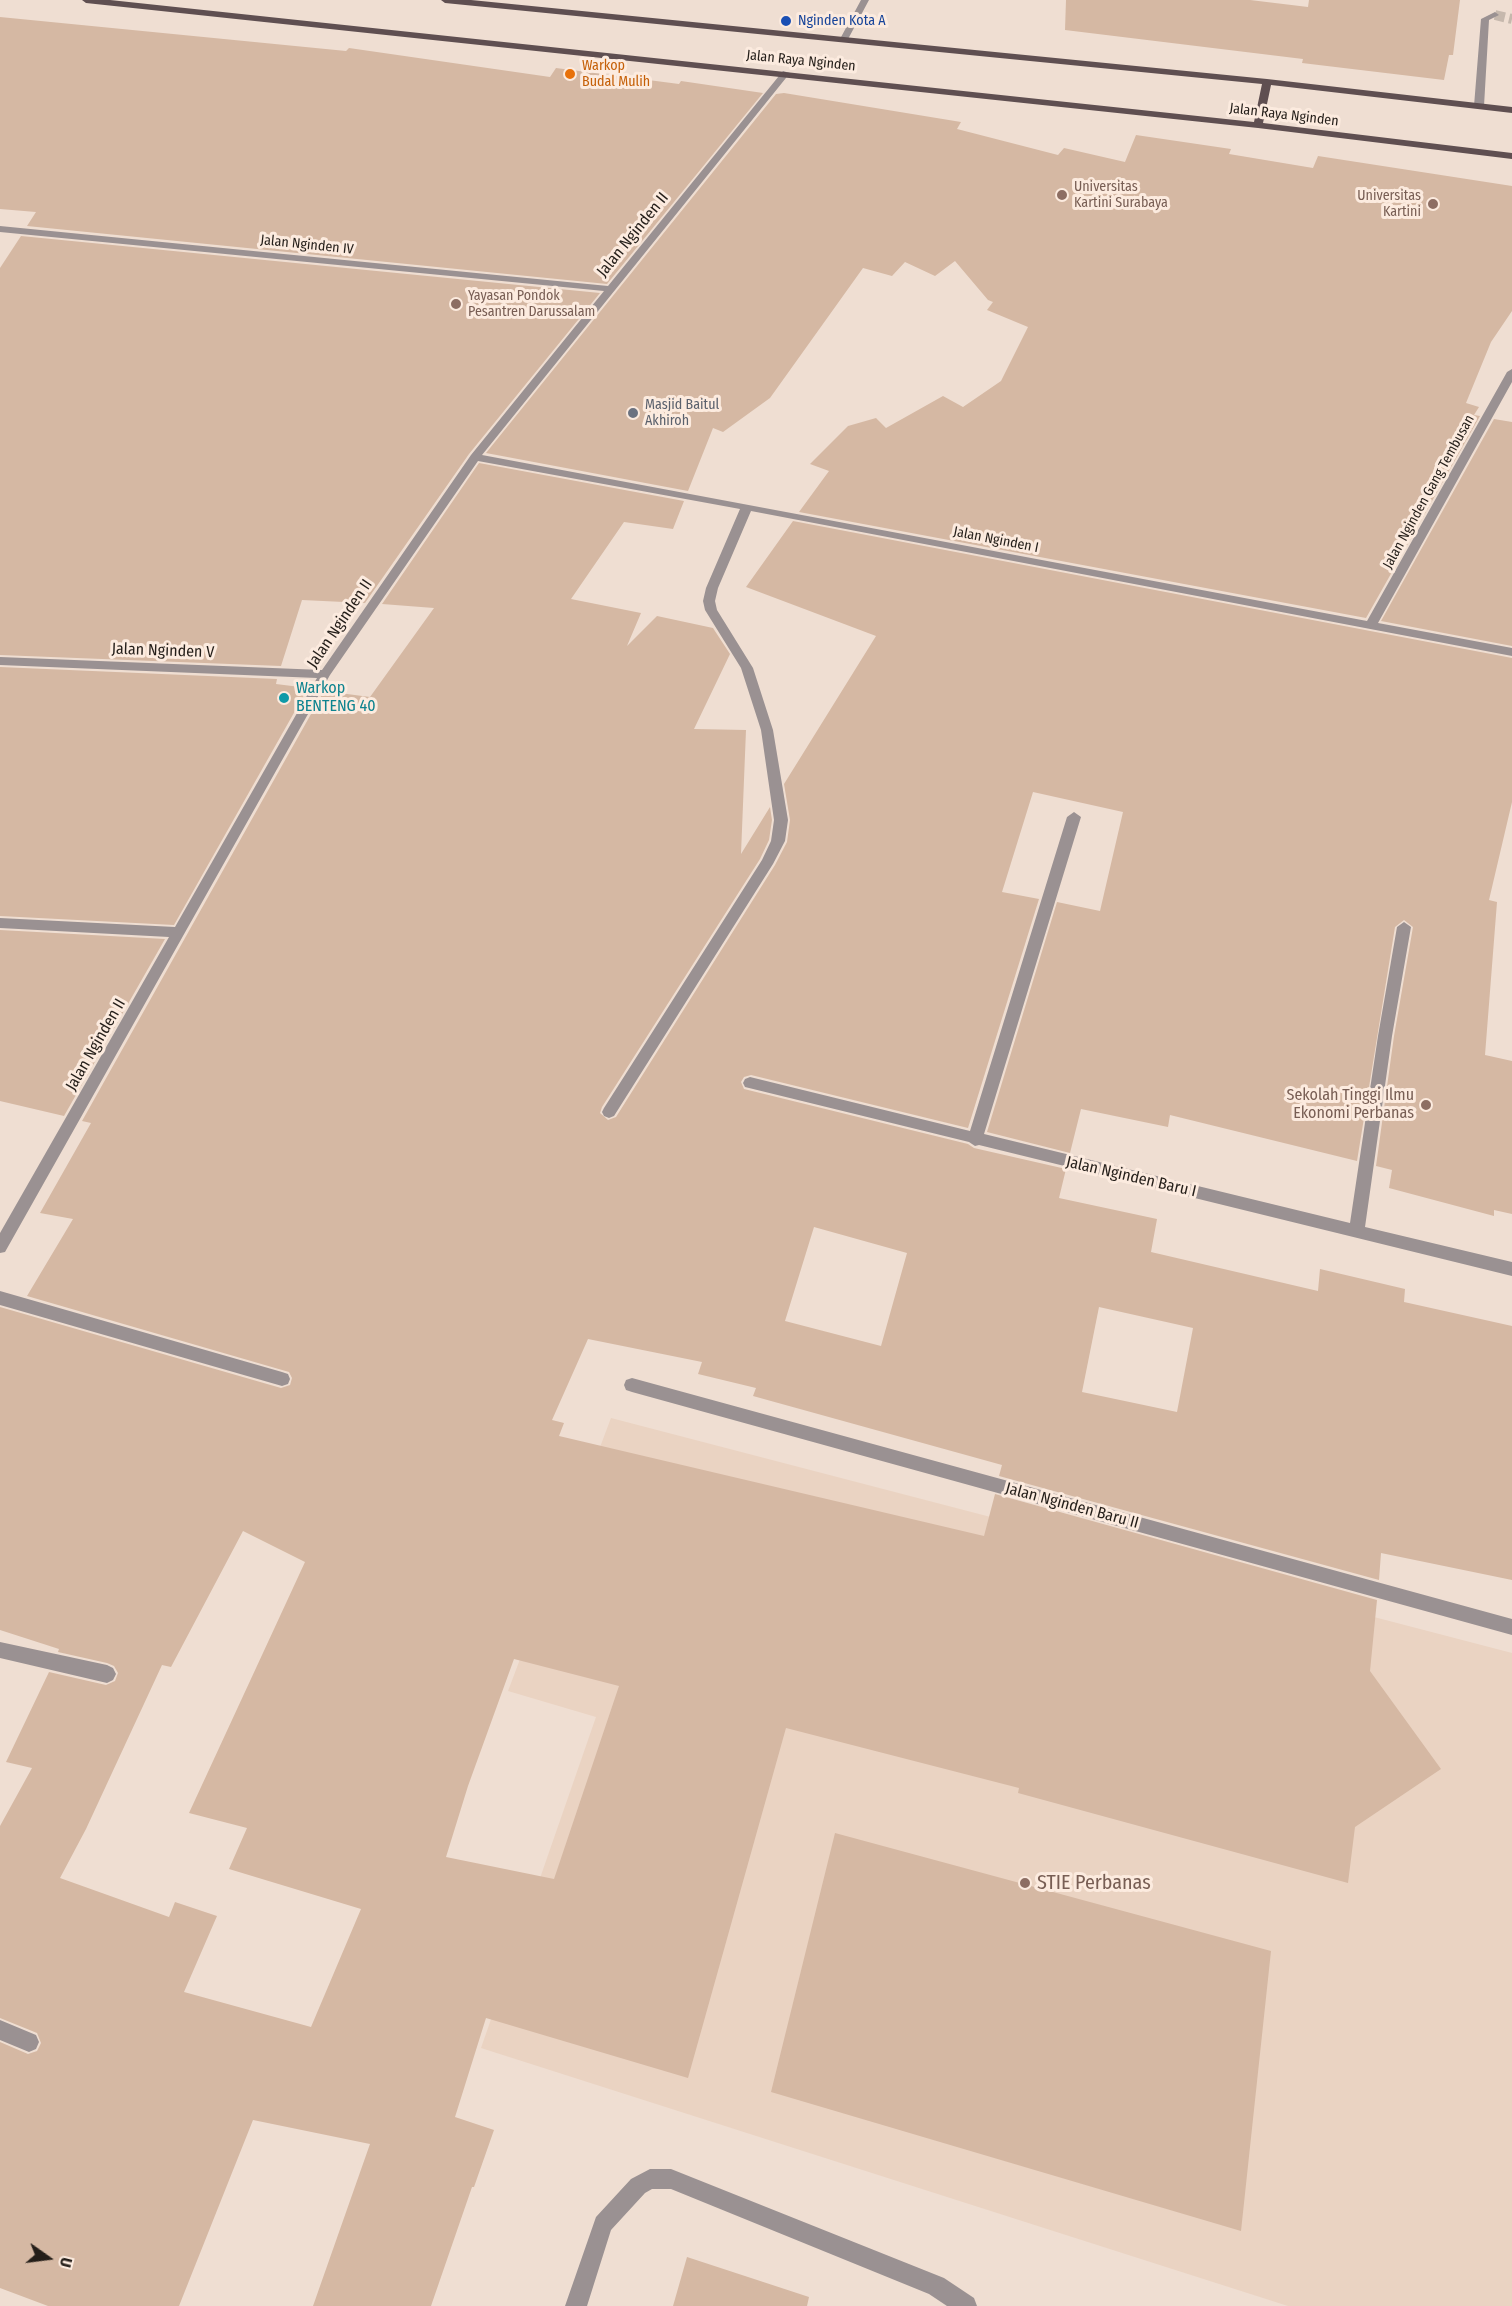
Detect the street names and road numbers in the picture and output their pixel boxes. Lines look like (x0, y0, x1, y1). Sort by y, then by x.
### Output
street label: Jalan Raya Nginden (746, 47, 856, 75)
street label: Jalan Raya Nginden (1228, 100, 1340, 130)
street label: Jalan Nginden II (593, 189, 673, 281)
street label: Jalan Nginden IV (260, 232, 354, 258)
street label: Jalan Nginden Gang Tembusan (1380, 412, 1478, 572)
street label: Jalan Nginden I (952, 524, 1040, 556)
street label: Jalan Nginden II (303, 576, 377, 672)
street label: Jalan Nginden V (111, 640, 215, 662)
street label: Jalan Nginden II (62, 996, 130, 1094)
street label: Jalan Nginden Baru I (1064, 1153, 1198, 1201)
street label: Jalan Nginden Baru II (1003, 1479, 1141, 1533)

